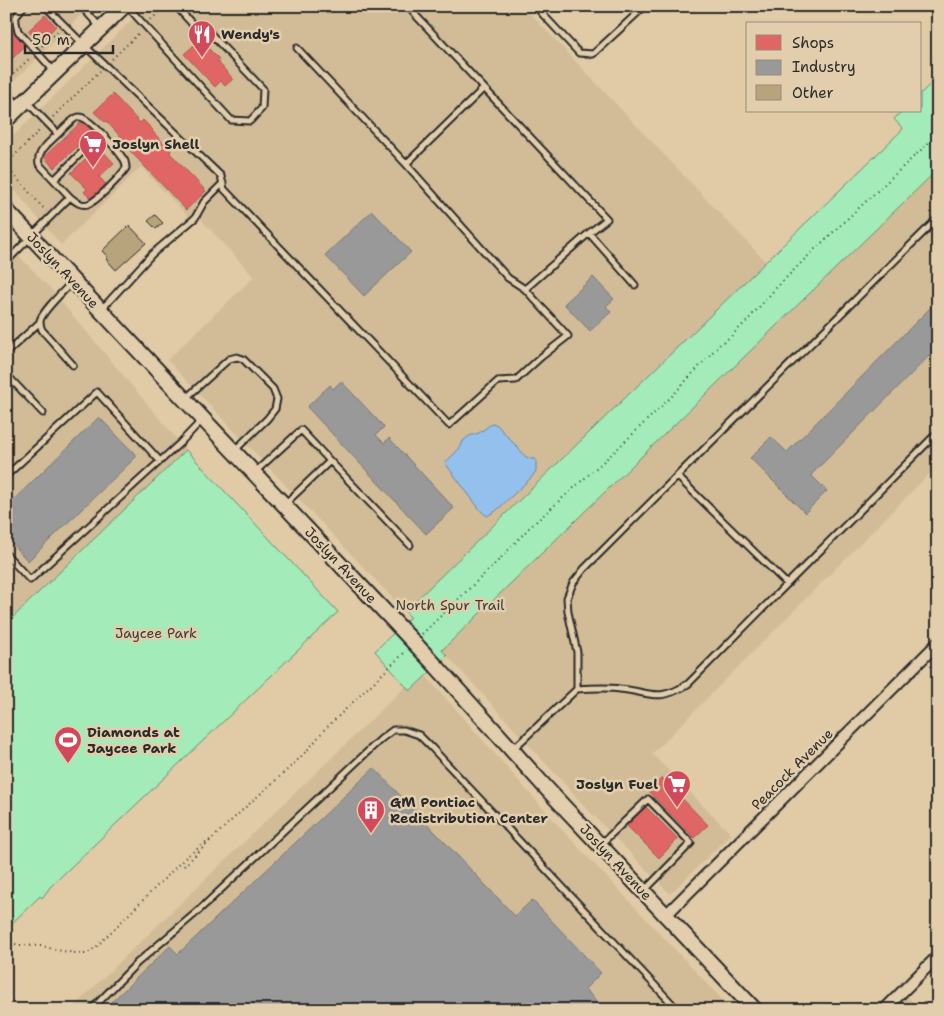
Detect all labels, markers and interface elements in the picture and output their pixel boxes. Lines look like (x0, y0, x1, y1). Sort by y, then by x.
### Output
restaurant icon: Wendy's (187, 19, 217, 58)
scale bar (25, 22, 112, 54)
legend (746, 22, 922, 112)
place label: Wendy's (221, 25, 280, 43)
text: 50 m (32, 30, 70, 50)
text: Shops (792, 33, 834, 53)
text: Industry (792, 57, 856, 77)
text: Other (792, 83, 834, 103)
supermarket icon: Joslyn Shell (78, 129, 108, 168)
place label: Joslyn Shell (112, 135, 199, 153)
street label: Joslyn Avenue (23, 228, 103, 312)
street label: Joslyn Avenue (301, 523, 381, 607)
park label: North Spur Trail (395, 596, 505, 614)
park label: Jaycee Park (115, 624, 197, 642)
place label: Diamonds at Jaycee Park (87, 723, 180, 757)
street label: Peacock Avenue (747, 724, 837, 814)
sports icon: Diamonds at Jaycee Park (53, 725, 83, 764)
supermarket icon: Joslyn Fuel (662, 769, 692, 808)
place label: Joslyn Fuel (576, 775, 658, 793)
place label: GM Pontiac Redistribution Center (390, 793, 548, 827)
building icon: GM Pontiac Redistribution Center (356, 795, 386, 834)
street label: Joslyn Avenue (576, 820, 656, 904)

